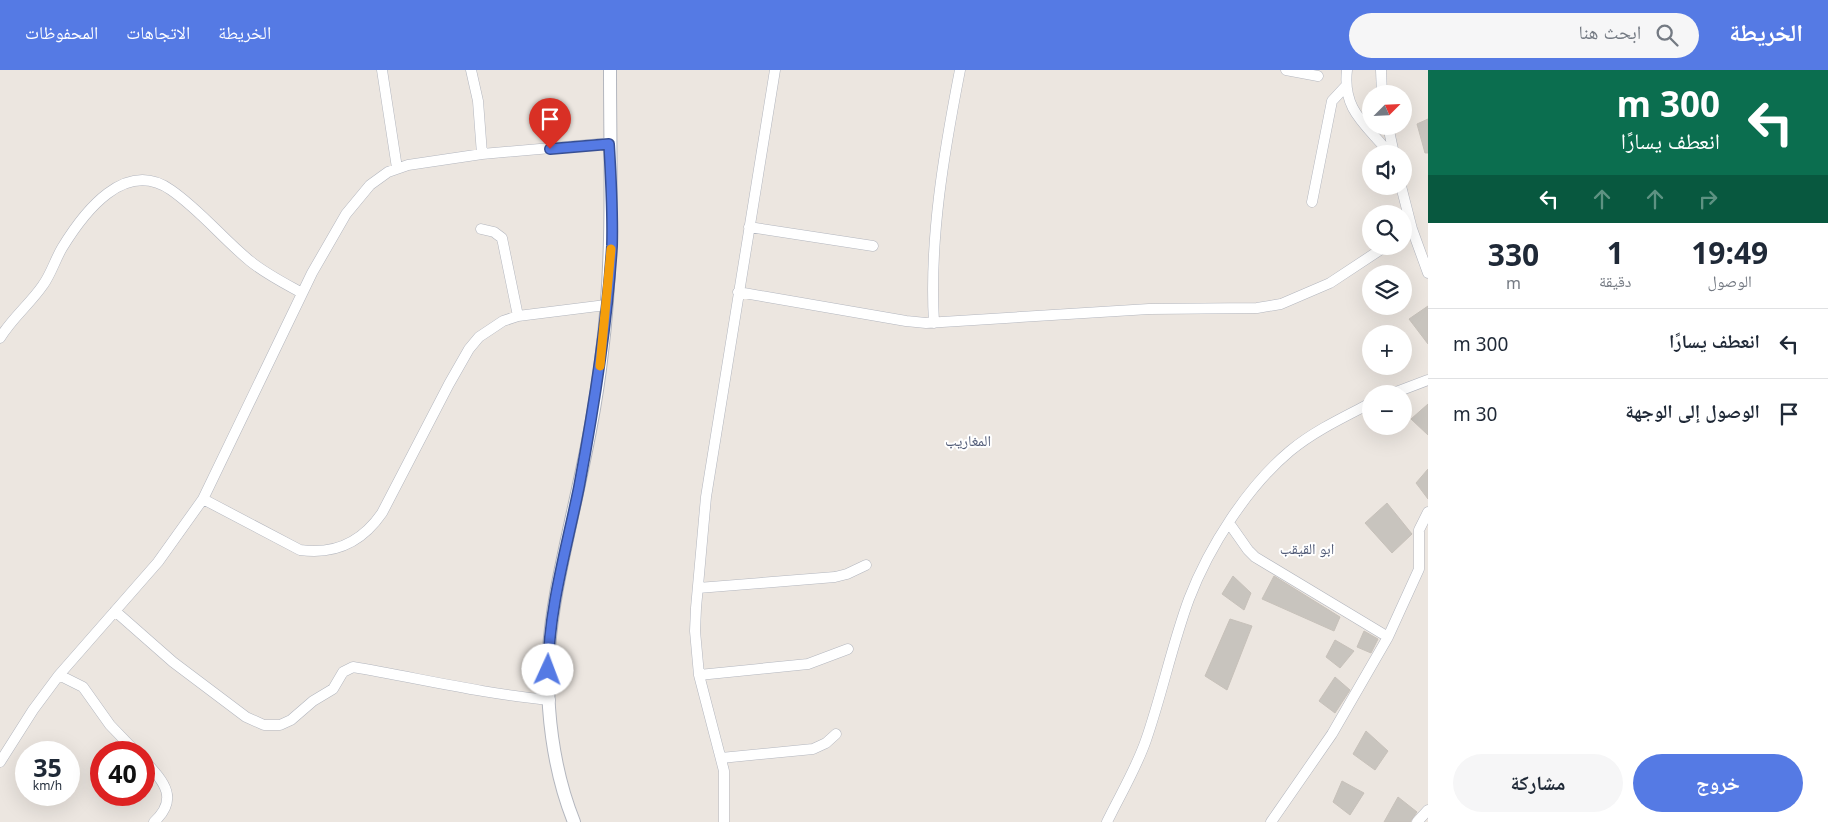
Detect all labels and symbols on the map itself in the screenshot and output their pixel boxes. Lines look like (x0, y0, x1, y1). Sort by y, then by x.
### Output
north arrow (1362, 85, 1412, 135)
pin (529, 98, 571, 149)
district label: المغاريب (945, 430, 991, 450)
district label: ابو القيقب (1280, 538, 1334, 558)
position arrow (521, 643, 573, 695)
speed limit sign: 40 (90, 741, 155, 806)

